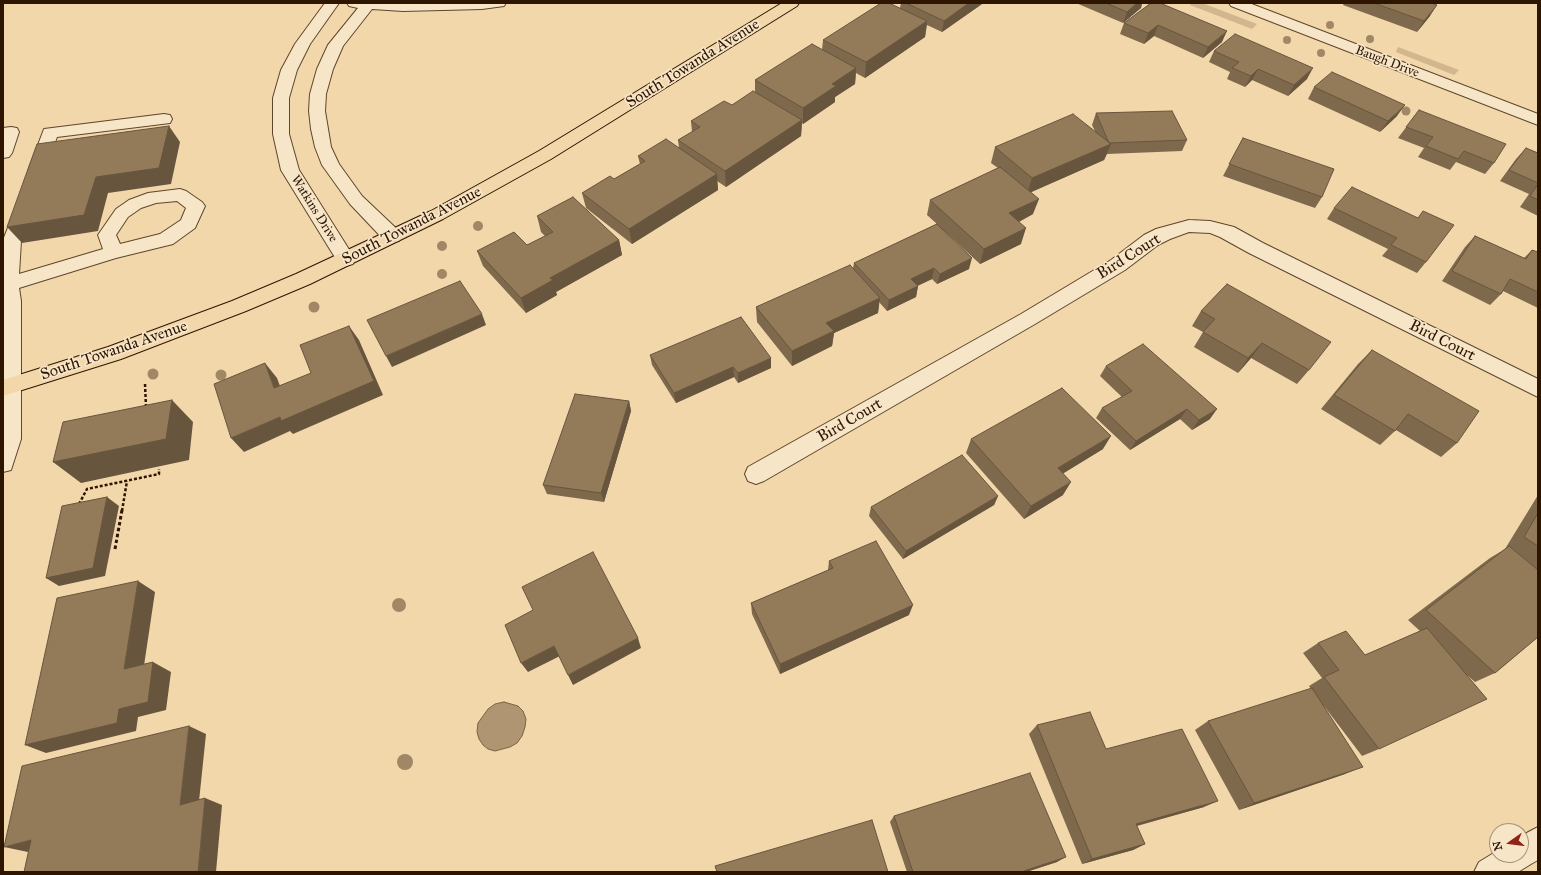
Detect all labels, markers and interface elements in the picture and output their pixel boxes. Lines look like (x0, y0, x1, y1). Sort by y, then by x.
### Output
street label: South Towanda Avenue (623, 15, 763, 113)
street label: Baugh Drive (1353, 43, 1421, 81)
street label: Watkins Drive (287, 173, 341, 245)
street label: South Towanda Avenue (339, 183, 485, 269)
street label: Bird Court (1094, 230, 1164, 284)
street label: Bird Court (1406, 316, 1478, 366)
street label: South Towanda Avenue (38, 317, 190, 385)
street label: Bird Court (814, 395, 886, 447)
north arrow (1489, 823, 1529, 863)
text: N (1490, 840, 1505, 852)

